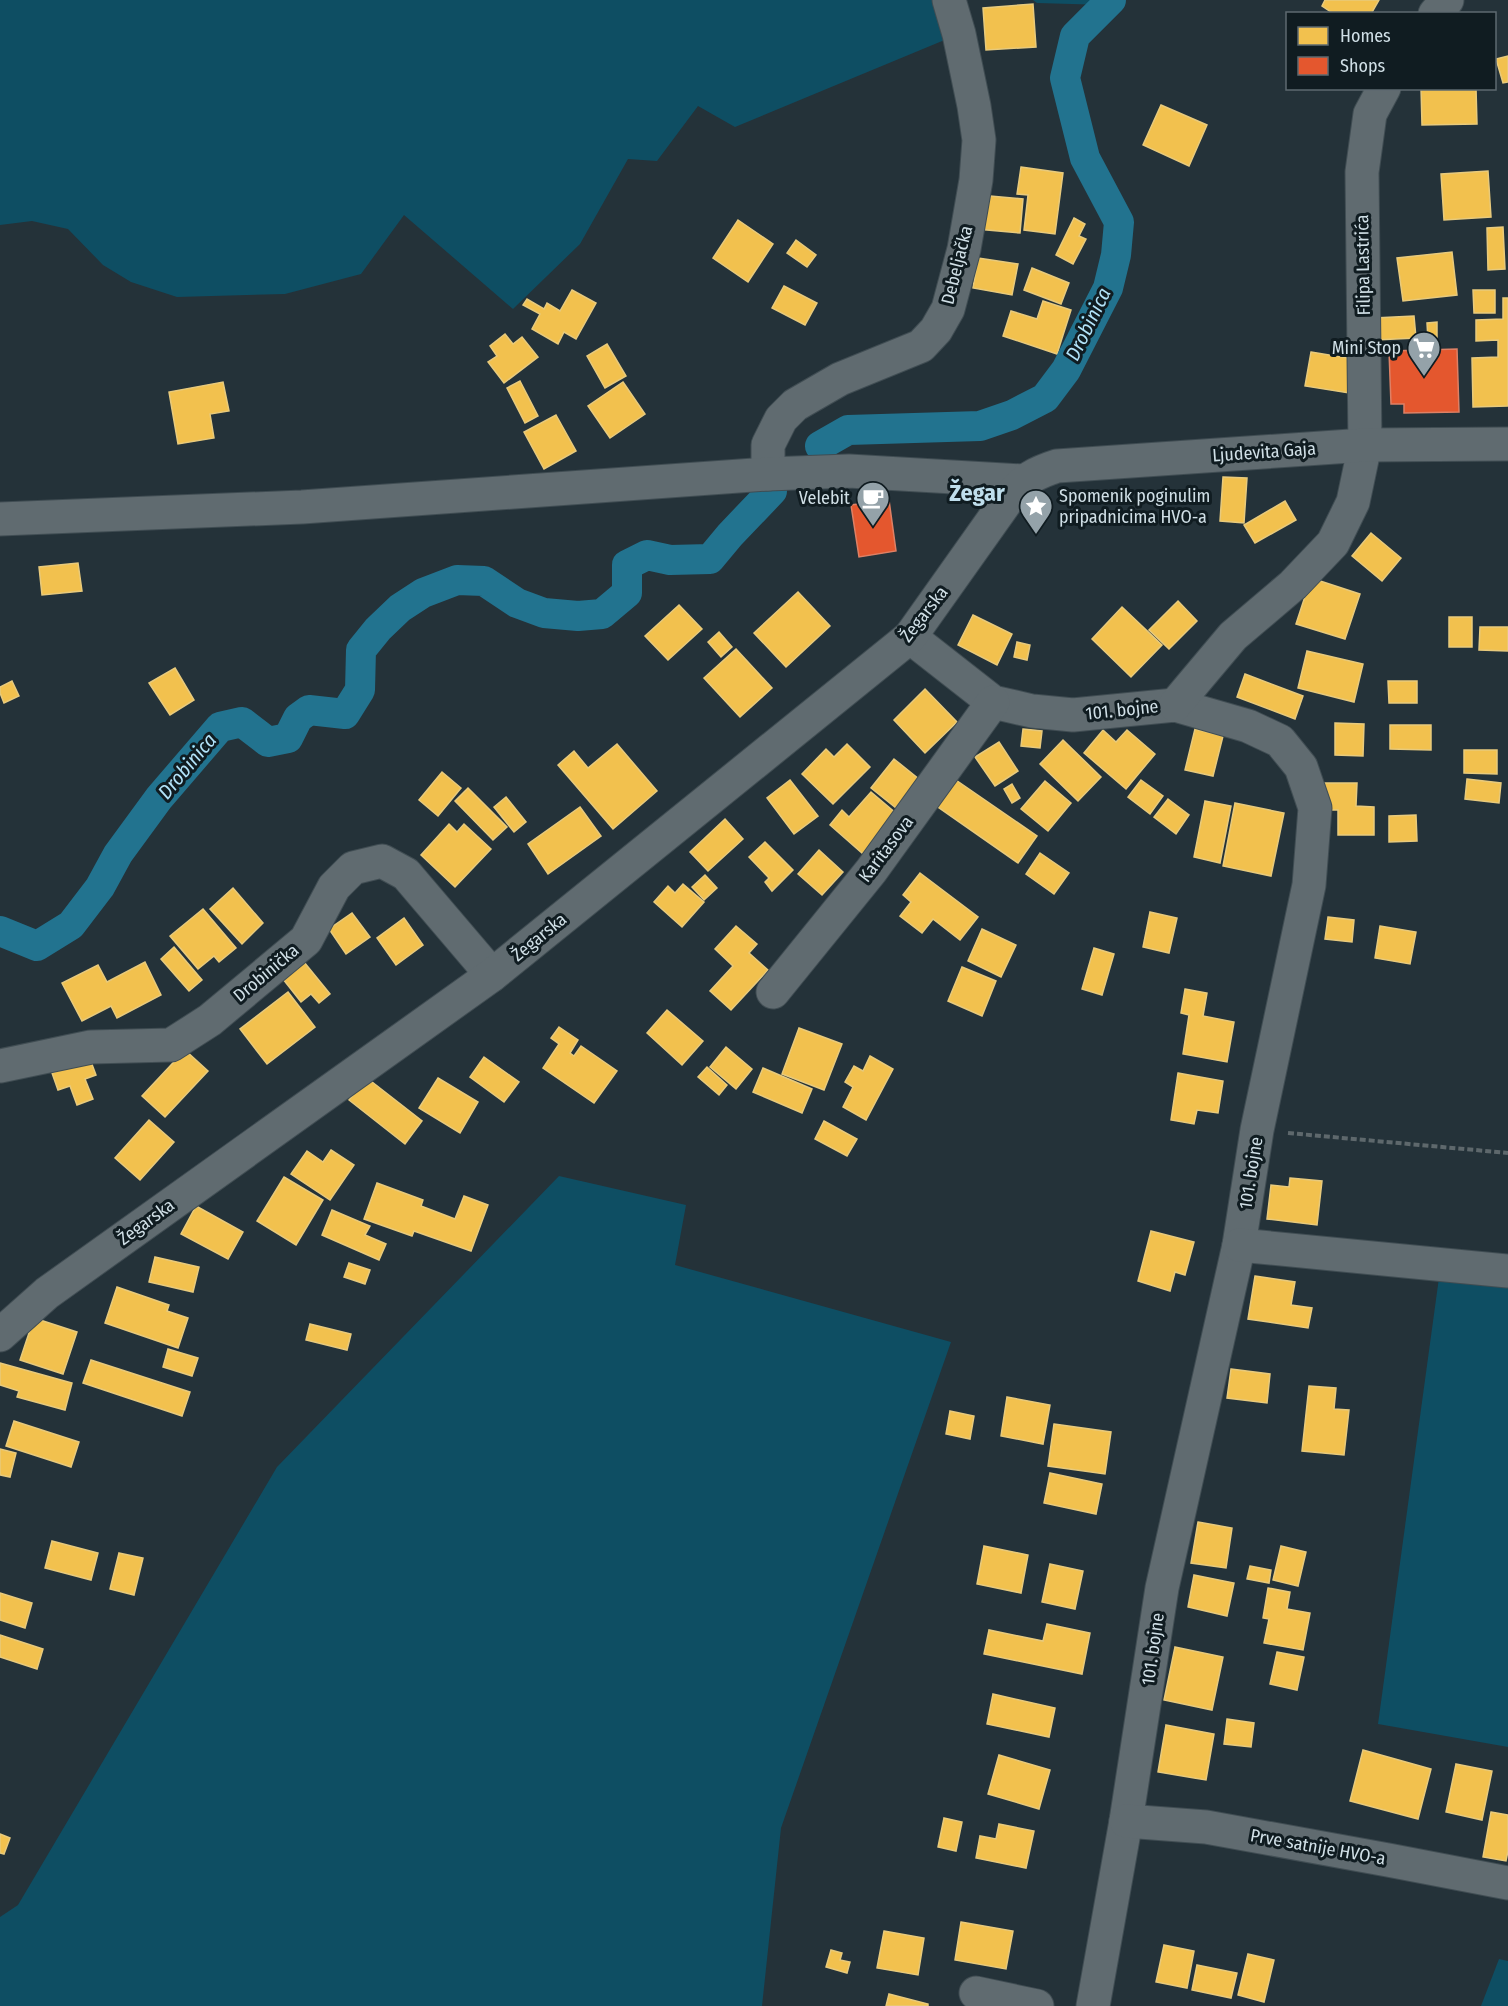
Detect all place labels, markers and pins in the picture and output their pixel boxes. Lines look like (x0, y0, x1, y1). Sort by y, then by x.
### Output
supermarket icon: Mini Stop (1406, 330, 1442, 377)
place label: Mini Stop (1332, 337, 1401, 359)
cafe icon: Velebit (855, 480, 891, 527)
place label: Spomenik poginulim pripadnicima HVO-a (1059, 485, 1210, 528)
place label: Velebit (799, 487, 850, 509)
place icon: Spomenik poginulim pripadnicima HVO-a (1018, 488, 1054, 535)

